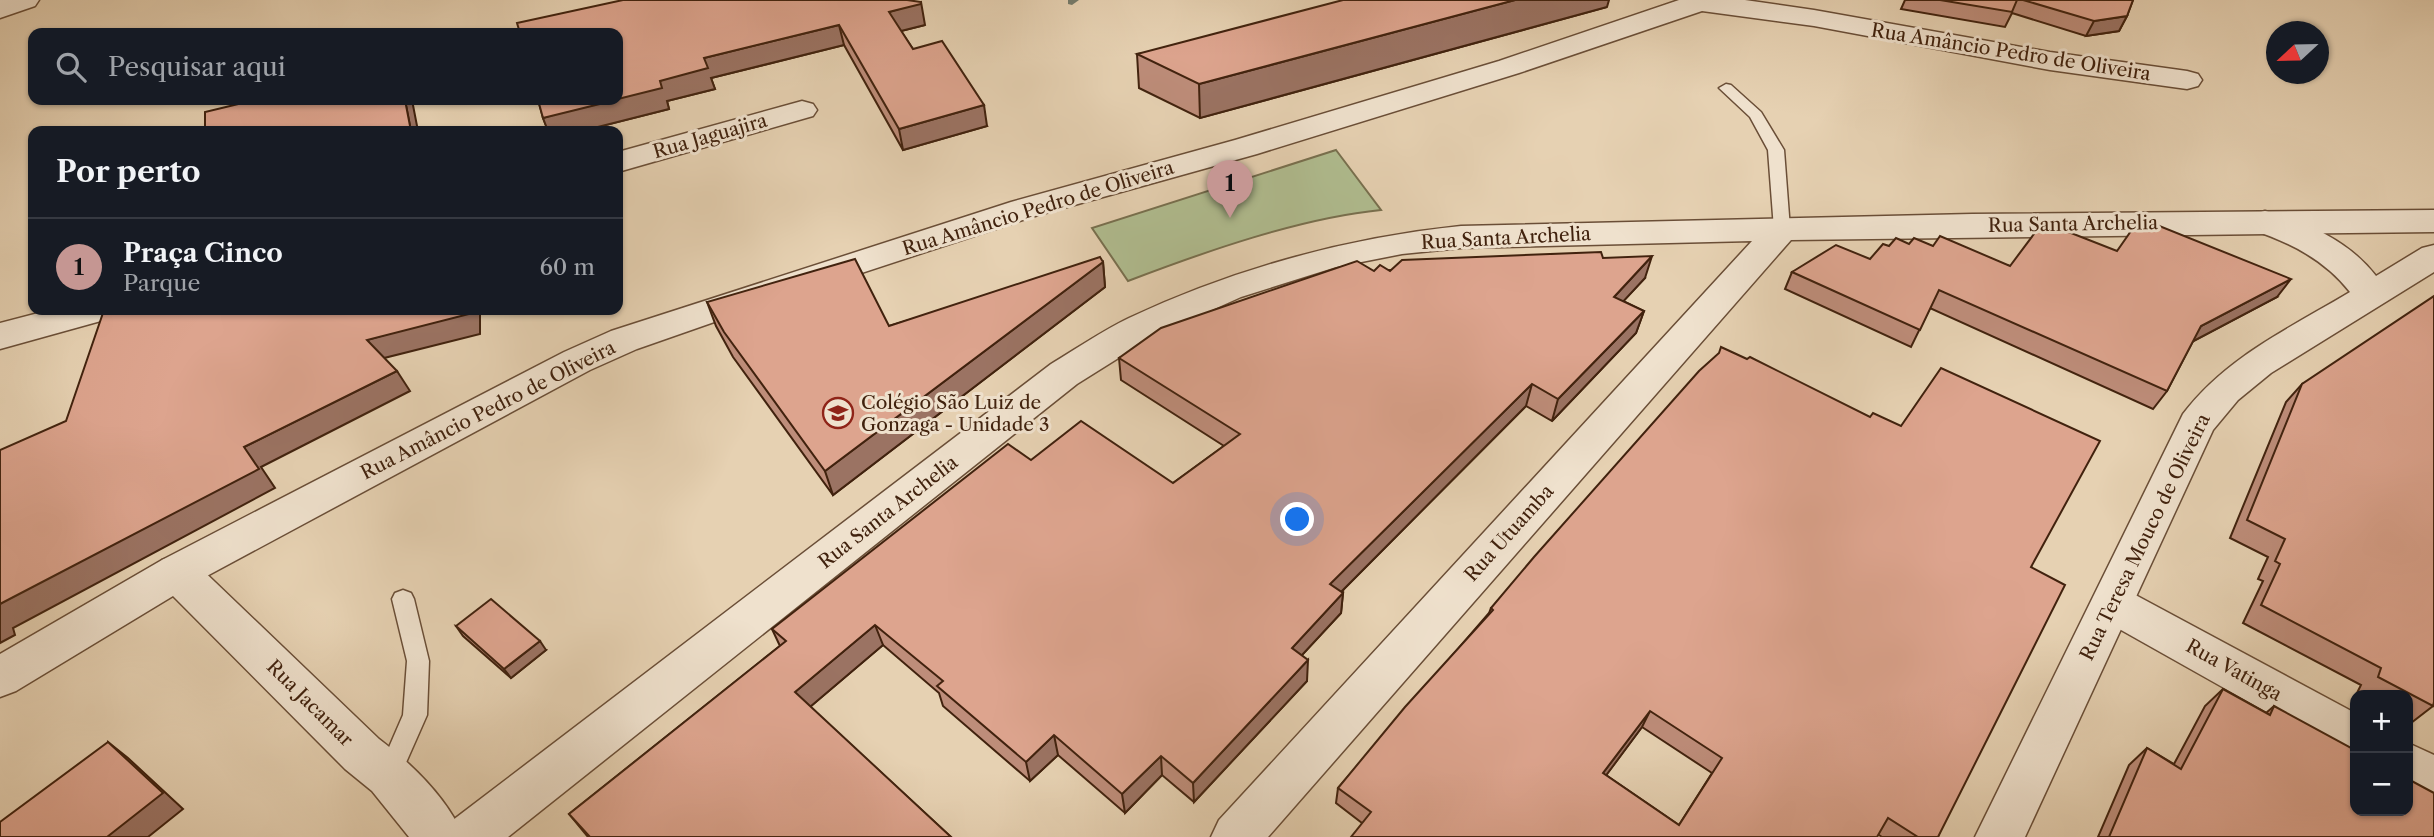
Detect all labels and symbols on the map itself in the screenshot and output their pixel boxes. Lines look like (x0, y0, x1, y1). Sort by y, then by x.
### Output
street label: Rua Amâncio Pedro de Oliveira (1870, 19, 2152, 85)
north arrow (2266, 21, 2329, 84)
street label: Rua Jaguajira (650, 109, 770, 163)
street label: Rua Amâncio Pedro de Oliveira (899, 156, 1177, 260)
pin: 1 (1207, 160, 1253, 218)
street label: Rua Santa Archelia (1988, 211, 2158, 237)
street label: Rua Santa Archelia (1420, 222, 1592, 254)
street label: Rua Amâncio Pedro de Oliveira (357, 336, 619, 484)
place label: Colégio São Luiz de Gonzaga - Unidade 3 (861, 391, 1049, 436)
school or university icon: Colégio São Luiz de Gonzaga - Unidade 3 (821, 396, 855, 430)
street label: Rua Teresa Mouco de Oliveira (2075, 410, 2215, 664)
street label: Rua Santa Archelia (814, 451, 962, 573)
street label: Rua Utuamba (1460, 480, 1558, 586)
your location (1280, 502, 1314, 536)
street label: Rua Vatinga (2182, 634, 2286, 706)
street label: Rua Jacamar (262, 655, 358, 751)

